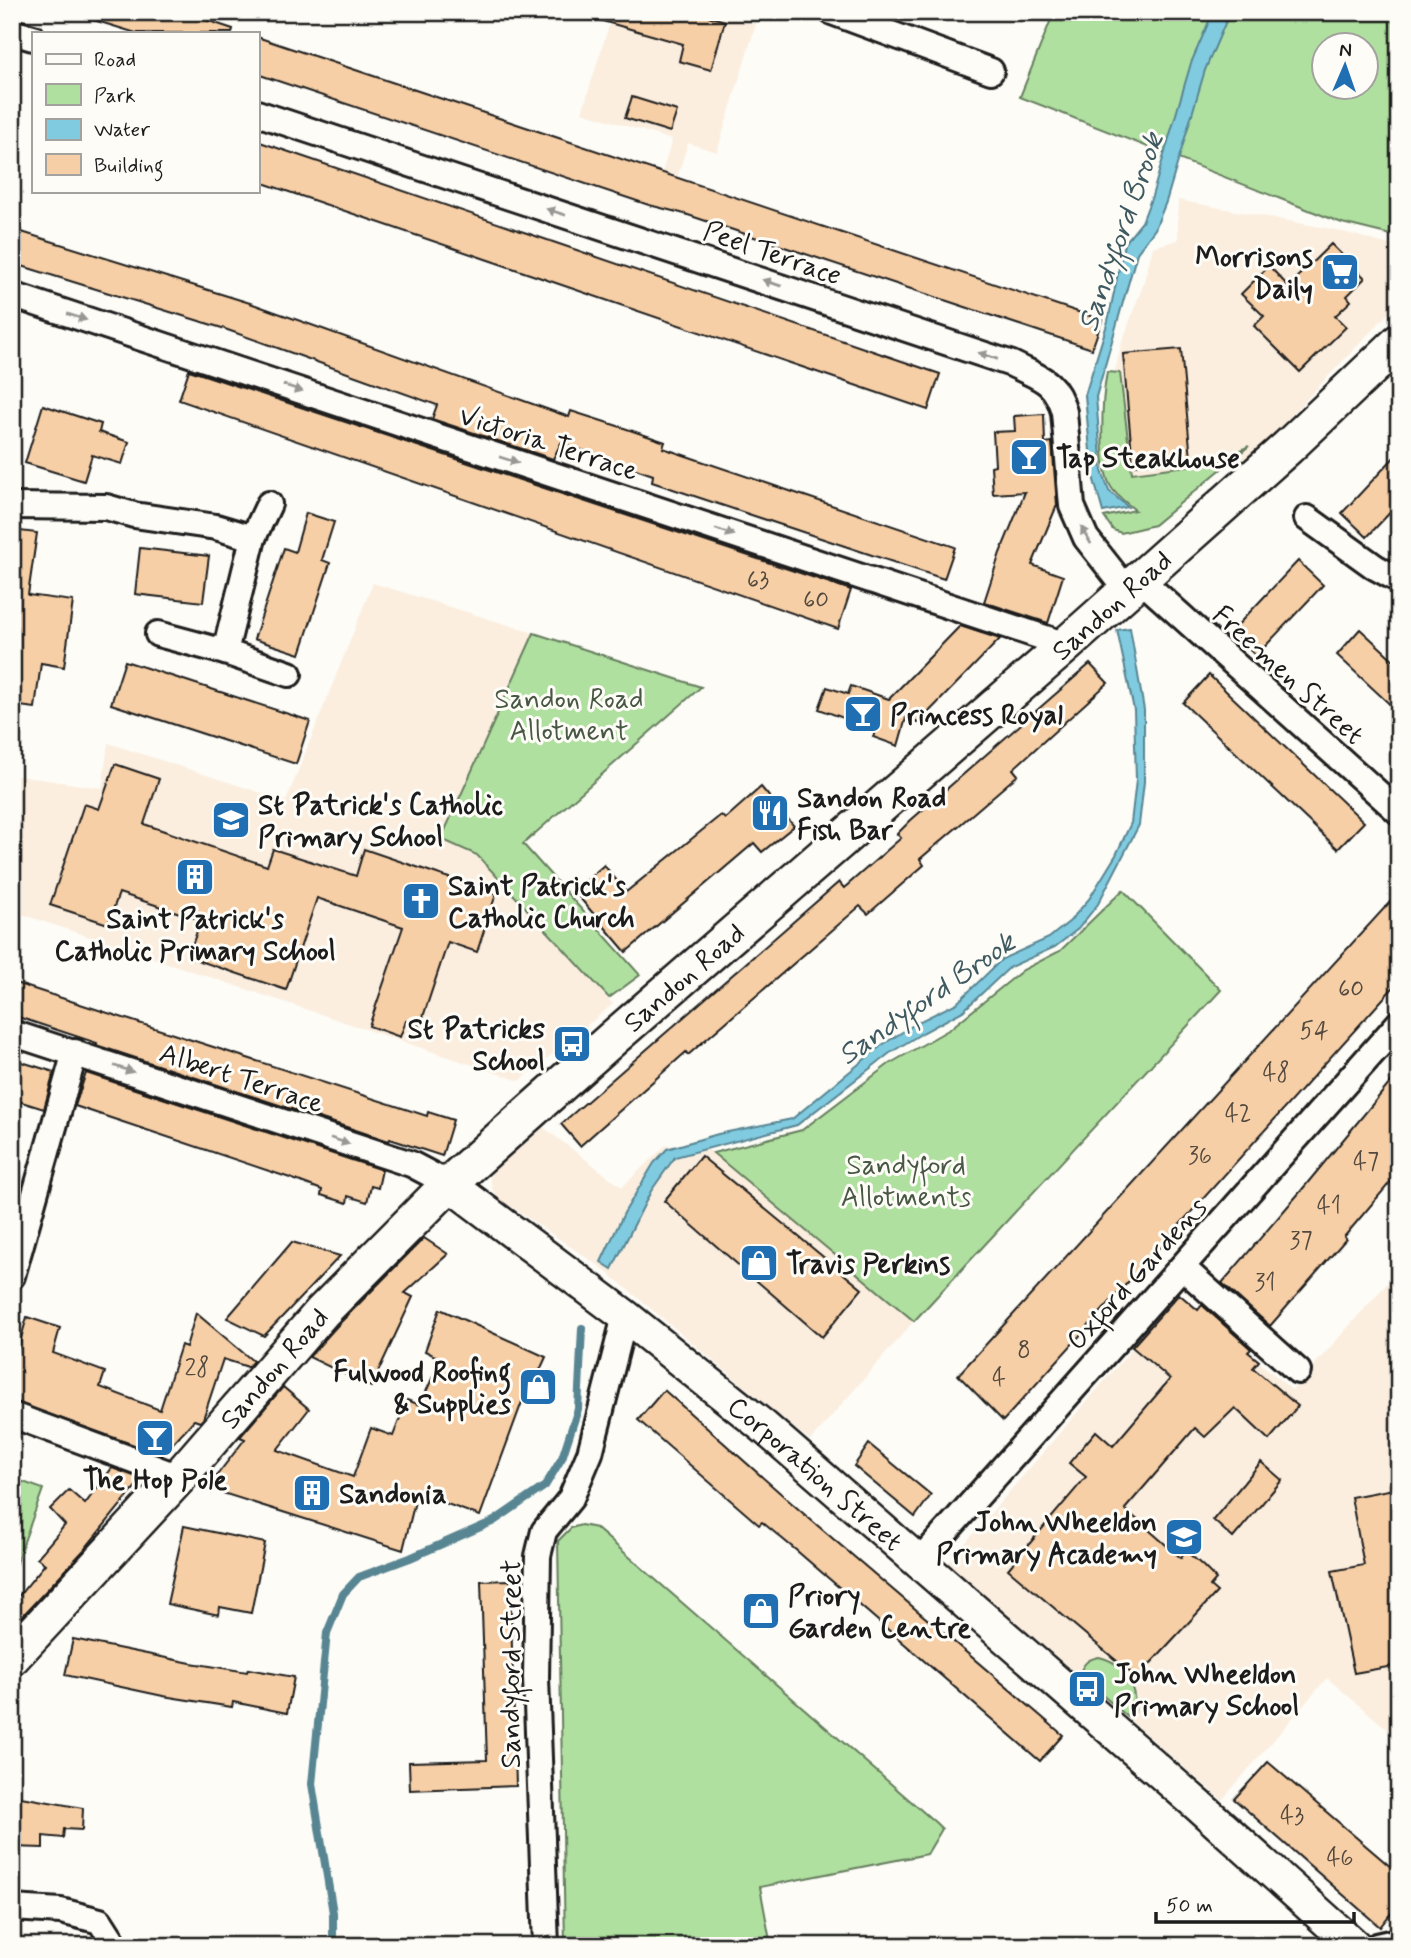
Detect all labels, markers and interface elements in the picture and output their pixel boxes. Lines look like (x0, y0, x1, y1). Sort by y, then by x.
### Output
legend (32, 32, 259, 192)
north arrow (1310, 32, 1380, 102)
text: N (1339, 38, 1352, 63)
text: Road (94, 46, 136, 74)
text: Park (94, 82, 136, 110)
text: Water (94, 116, 150, 144)
water label: Sandyford Brook (1069, 126, 1177, 338)
text: Building (94, 152, 164, 182)
one-way arrow (546, 206, 567, 216)
street label: Peel Terrace (698, 213, 846, 295)
place label: Morrisons Daily (1195, 240, 1313, 309)
supermarket icon: Morrisons Daily (1319, 251, 1361, 293)
one-way arrow (762, 278, 783, 288)
one-way arrow (67, 312, 88, 323)
one-way arrow (977, 350, 998, 360)
one-way arrow (283, 384, 304, 394)
street label: Victoria Terrace (454, 398, 642, 491)
bar icon: Tap Steakhouse (1008, 436, 1050, 478)
place label: Tap Steakhouse (1056, 441, 1240, 478)
one-way arrow (499, 455, 520, 466)
one-way arrow (1080, 526, 1092, 545)
one-way arrow (714, 527, 735, 538)
street label: Sandon Road (1045, 543, 1181, 670)
house number: 63 (747, 565, 769, 596)
house number: 60 (803, 585, 829, 616)
street label: Freemen Street (1204, 598, 1371, 754)
park label: Sandon Road Allotment (494, 682, 644, 751)
bar icon: Princess Royal (842, 693, 884, 735)
place label: Princess Royal (890, 698, 1063, 735)
place label: Sandon Road Fish Bar (797, 781, 946, 850)
place label: St Patrick's Catholic Primary School (258, 788, 504, 857)
restaurant icon: Sandon Road Fish Bar (749, 792, 791, 834)
school or university icon: St Patrick's Catholic Primary School (210, 799, 252, 841)
building icon: Saint Patrick's Catholic Primary School (174, 856, 216, 898)
place label: Saint Patrick's Catholic Church (448, 869, 635, 938)
church icon: Saint Patrick's Catholic Church (400, 880, 442, 922)
place label: Saint Patrick's Catholic Primary School (54, 902, 336, 971)
street label: Sandon Road (617, 916, 754, 1042)
water label: Sandyford Brook (830, 923, 1026, 1077)
house number: 60 (1338, 974, 1364, 1005)
place label: St Patricks School (408, 1012, 545, 1081)
house number: 54 (1300, 1016, 1328, 1047)
bus stop icon: St Patricks School (551, 1023, 593, 1065)
street label: Albert Terrace (154, 1035, 328, 1123)
house number: 48 (1262, 1058, 1290, 1089)
one-way arrow (114, 1064, 135, 1075)
house number: 42 (1225, 1099, 1251, 1130)
one-way arrow (329, 1136, 350, 1147)
house number: 36 (1188, 1141, 1212, 1172)
house number: 47 (1353, 1147, 1379, 1178)
park label: Sandyford Allotments (841, 1148, 971, 1217)
street label: Oxford Gardens (1059, 1190, 1218, 1360)
house number: 41 (1317, 1191, 1341, 1222)
house number: 37 (1290, 1226, 1312, 1257)
shop icon: Travis Perkins (738, 1242, 780, 1284)
place label: Travis Perkins (786, 1247, 950, 1284)
house number: 31 (1254, 1268, 1276, 1299)
street label: Sandon Road (213, 1301, 338, 1438)
house number: 8 (1017, 1335, 1031, 1366)
house number: 28 (185, 1353, 209, 1384)
place label: Fulwood Roofing & Supplies (333, 1355, 512, 1424)
house number: 4 (992, 1363, 1006, 1394)
shop icon: Fulwood Roofing & Supplies (517, 1366, 559, 1408)
street label: Corporation Street (719, 1389, 910, 1561)
bar icon: The Hop Pole (134, 1417, 176, 1459)
place label: The Hop Pole (83, 1463, 228, 1500)
building icon: Sandonia (291, 1472, 333, 1514)
place label: Sandonia (339, 1477, 447, 1514)
place label: John Wheeldon Primary Academy (936, 1505, 1157, 1574)
school or university icon: John Wheeldon Primary Academy (1163, 1516, 1205, 1558)
street label: Sandyford Street (494, 1560, 533, 1768)
place label: Priory Garden Centre (788, 1579, 971, 1648)
shop icon: Priory Garden Centre (740, 1590, 782, 1632)
place label: John Wheeldon Primary School (1114, 1657, 1299, 1726)
bus stop icon: John Wheeldon Primary School (1066, 1668, 1108, 1710)
house number: 43 (1280, 1801, 1304, 1832)
house number: 46 (1326, 1843, 1354, 1874)
scale bar (1156, 1881, 1353, 1925)
text: 50 m (1166, 1892, 1213, 1920)

